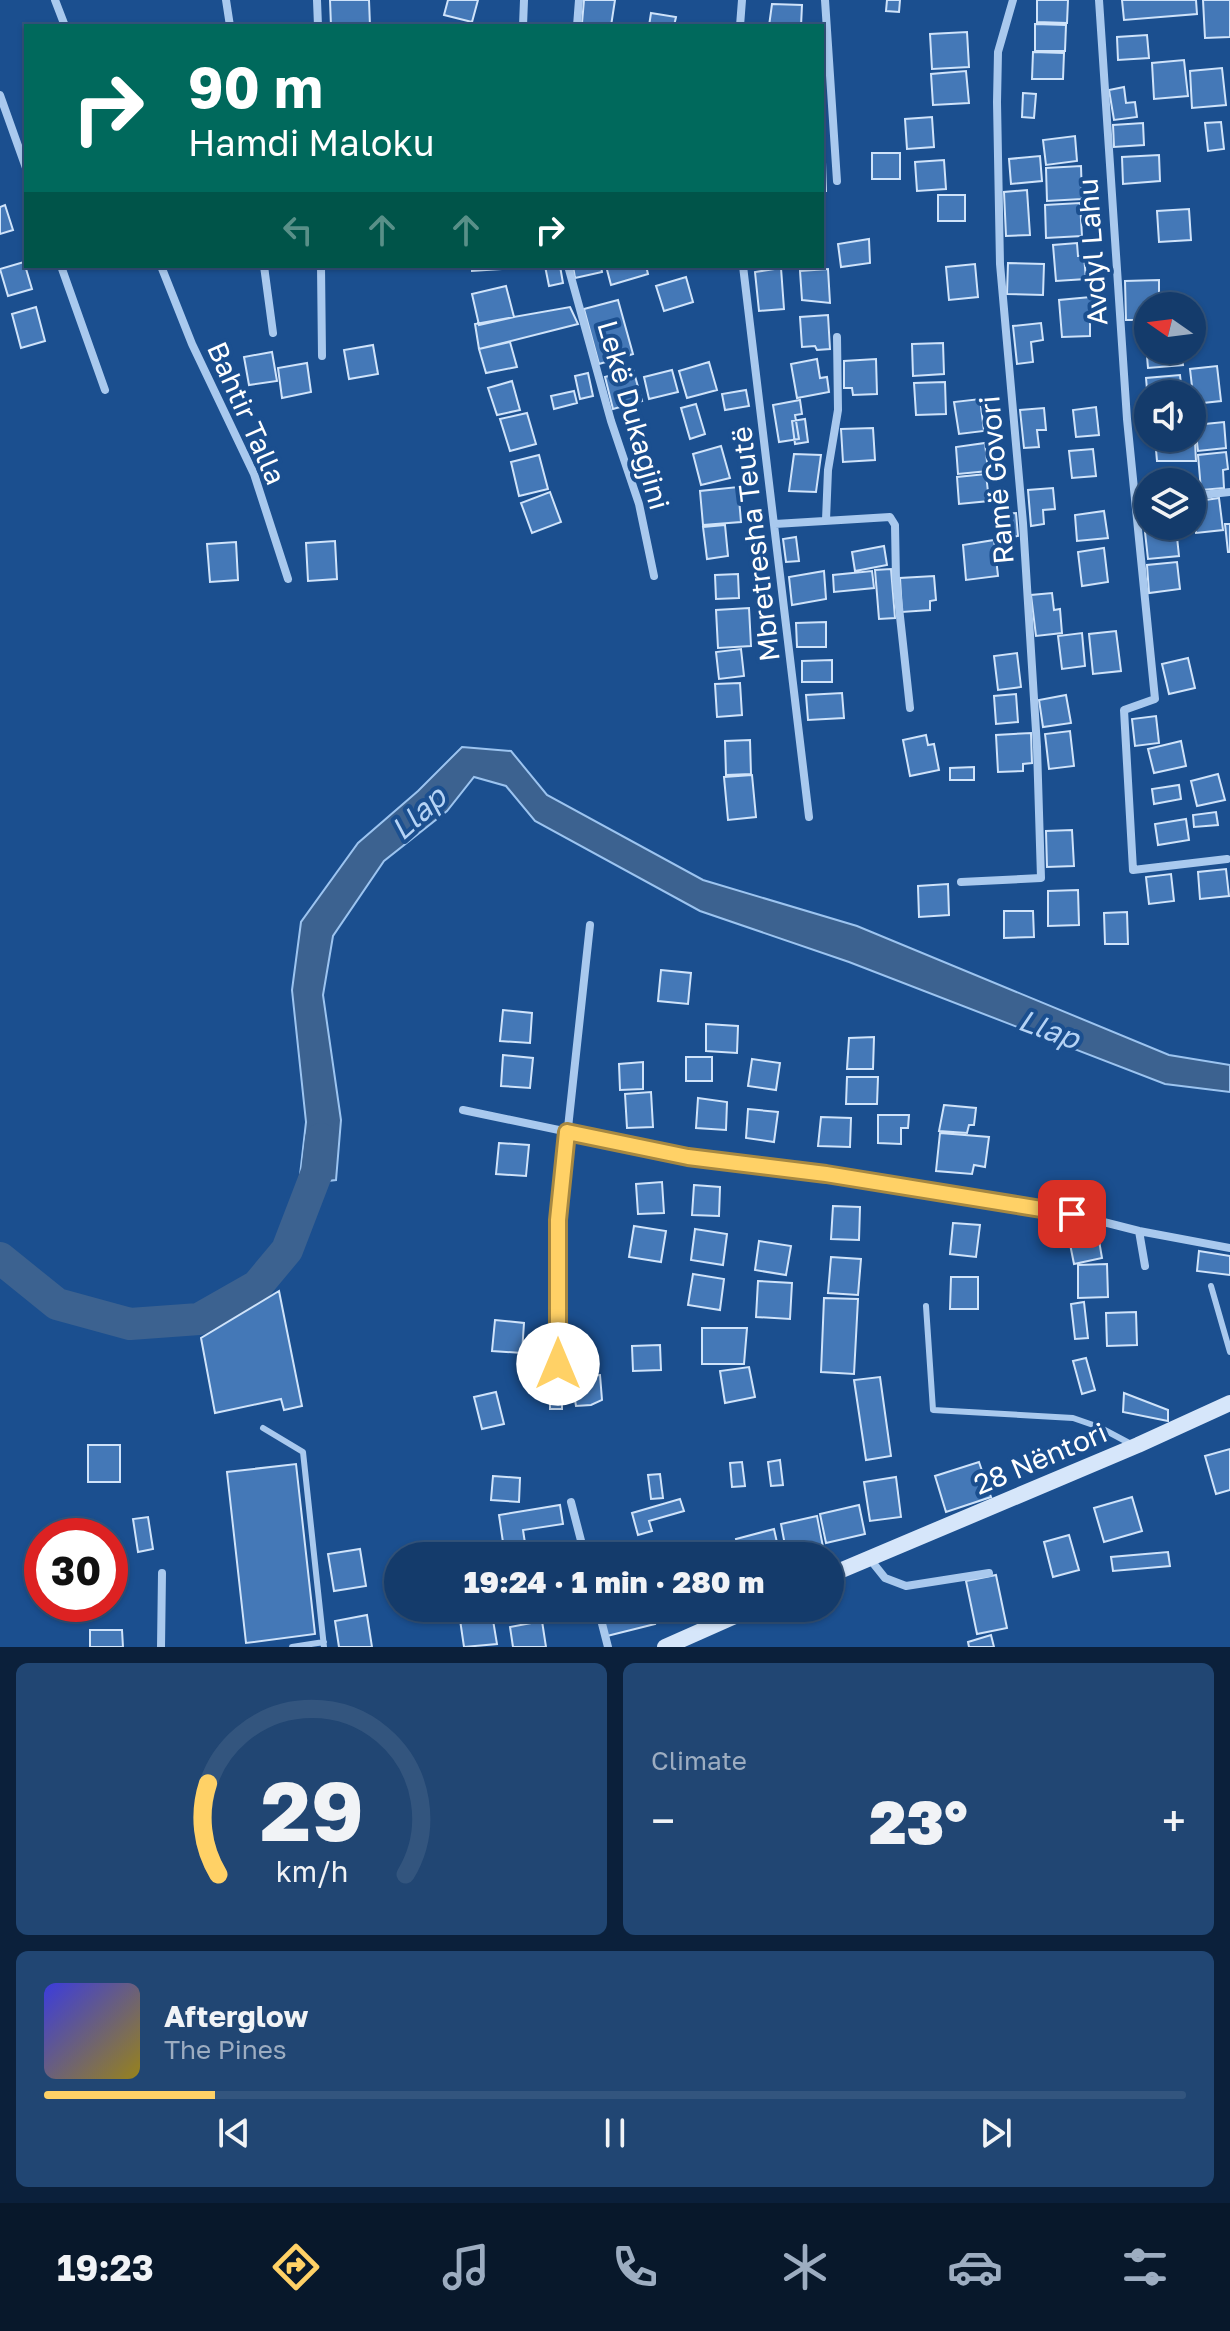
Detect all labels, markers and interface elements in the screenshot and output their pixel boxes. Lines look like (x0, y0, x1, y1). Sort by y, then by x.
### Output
text: 90 m (188, 53, 323, 120)
icon: right (56, 56, 160, 160)
text: Hamdi Maloku (188, 121, 435, 164)
street label: Avdyl Lahu (1070, 177, 1114, 327)
icon: left (276, 208, 320, 252)
icon: ahead (360, 208, 404, 252)
icon: ahead (444, 208, 488, 252)
icon: right (528, 208, 572, 252)
north arrow (1134, 292, 1206, 364)
map controls (1134, 292, 1206, 540)
street label: Lekë Dukagjini (591, 317, 677, 513)
street label: Bahtir Talla (201, 337, 293, 489)
button: sound (1134, 380, 1206, 452)
street label: Ramë Govori (972, 394, 1020, 566)
street label: Mbretresha Teutë (724, 425, 786, 663)
button: layers (1134, 468, 1206, 540)
water label: Llap (383, 777, 455, 847)
water label: Llap (1014, 1002, 1087, 1057)
pin (1038, 1180, 1106, 1248)
icon: arrive (1050, 1192, 1094, 1236)
position arrow (516, 1322, 600, 1406)
street label: 28 Nëntori (969, 1415, 1111, 1501)
speed limit sign: 30 (24, 1518, 128, 1622)
text: 19:24 · 1 min · 280 m (464, 1564, 764, 1600)
text: Climate (651, 1745, 747, 1776)
text: 29 (260, 1759, 363, 1859)
text: 23° (869, 1785, 968, 1857)
text: − (651, 1794, 675, 1847)
text: + (1162, 1794, 1186, 1847)
text: km/h (275, 1854, 348, 1888)
text: Afterglow (164, 1998, 308, 2034)
text: The Pines (164, 2034, 287, 2065)
icon: previous (212, 2111, 256, 2155)
icon: pause (593, 2111, 637, 2155)
icon: next (974, 2111, 1018, 2155)
icon: directions (268, 2239, 324, 2295)
icon: music (438, 2239, 494, 2295)
icon: phone (607, 2239, 663, 2295)
icon: climate (777, 2239, 833, 2295)
icon: car (947, 2239, 1003, 2295)
icon: filters (1117, 2239, 1173, 2295)
text: 19:23 (57, 2246, 154, 2289)

